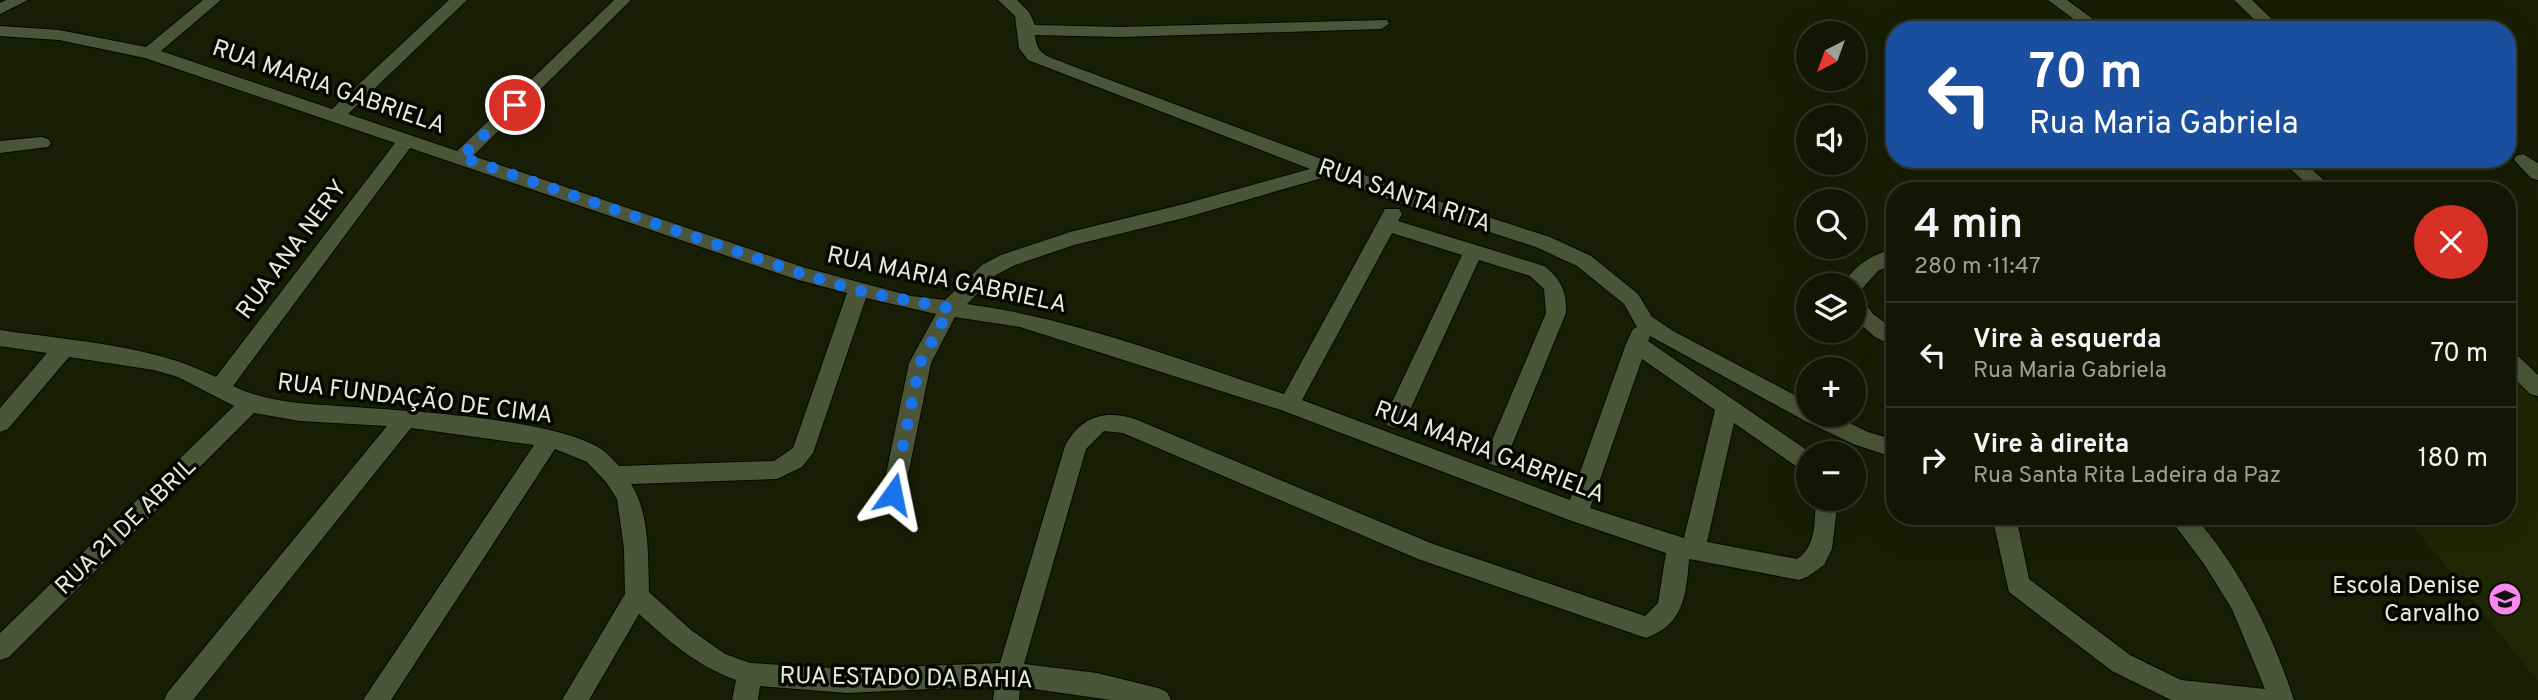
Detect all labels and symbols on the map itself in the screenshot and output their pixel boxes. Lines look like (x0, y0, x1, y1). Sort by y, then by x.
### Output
north arrow (1796, 21, 1866, 91)
street label: RUA MARIA GABRIELA (208, 34, 449, 142)
pin (485, 75, 545, 135)
street label: RUA SANTA RITA (1314, 153, 1495, 241)
street label: RUA ANA NERY (230, 175, 355, 326)
street label: RUA MARIA GABRIELA (824, 241, 1069, 321)
street label: RUA FUNDAÇÃO DE CIMA (275, 366, 554, 432)
street label: RUA MARIA GABRIELA (1370, 395, 1609, 511)
street label: RUA 21 DE ABRIL (50, 453, 203, 602)
position arrow (856, 457, 930, 531)
place label: Escola Denise Carvalho (2332, 572, 2480, 630)
school or university icon: Escola Denise Carvalho (2486, 580, 2524, 618)
street label: RUA ESTADO DA BAHIA (779, 662, 1033, 696)

